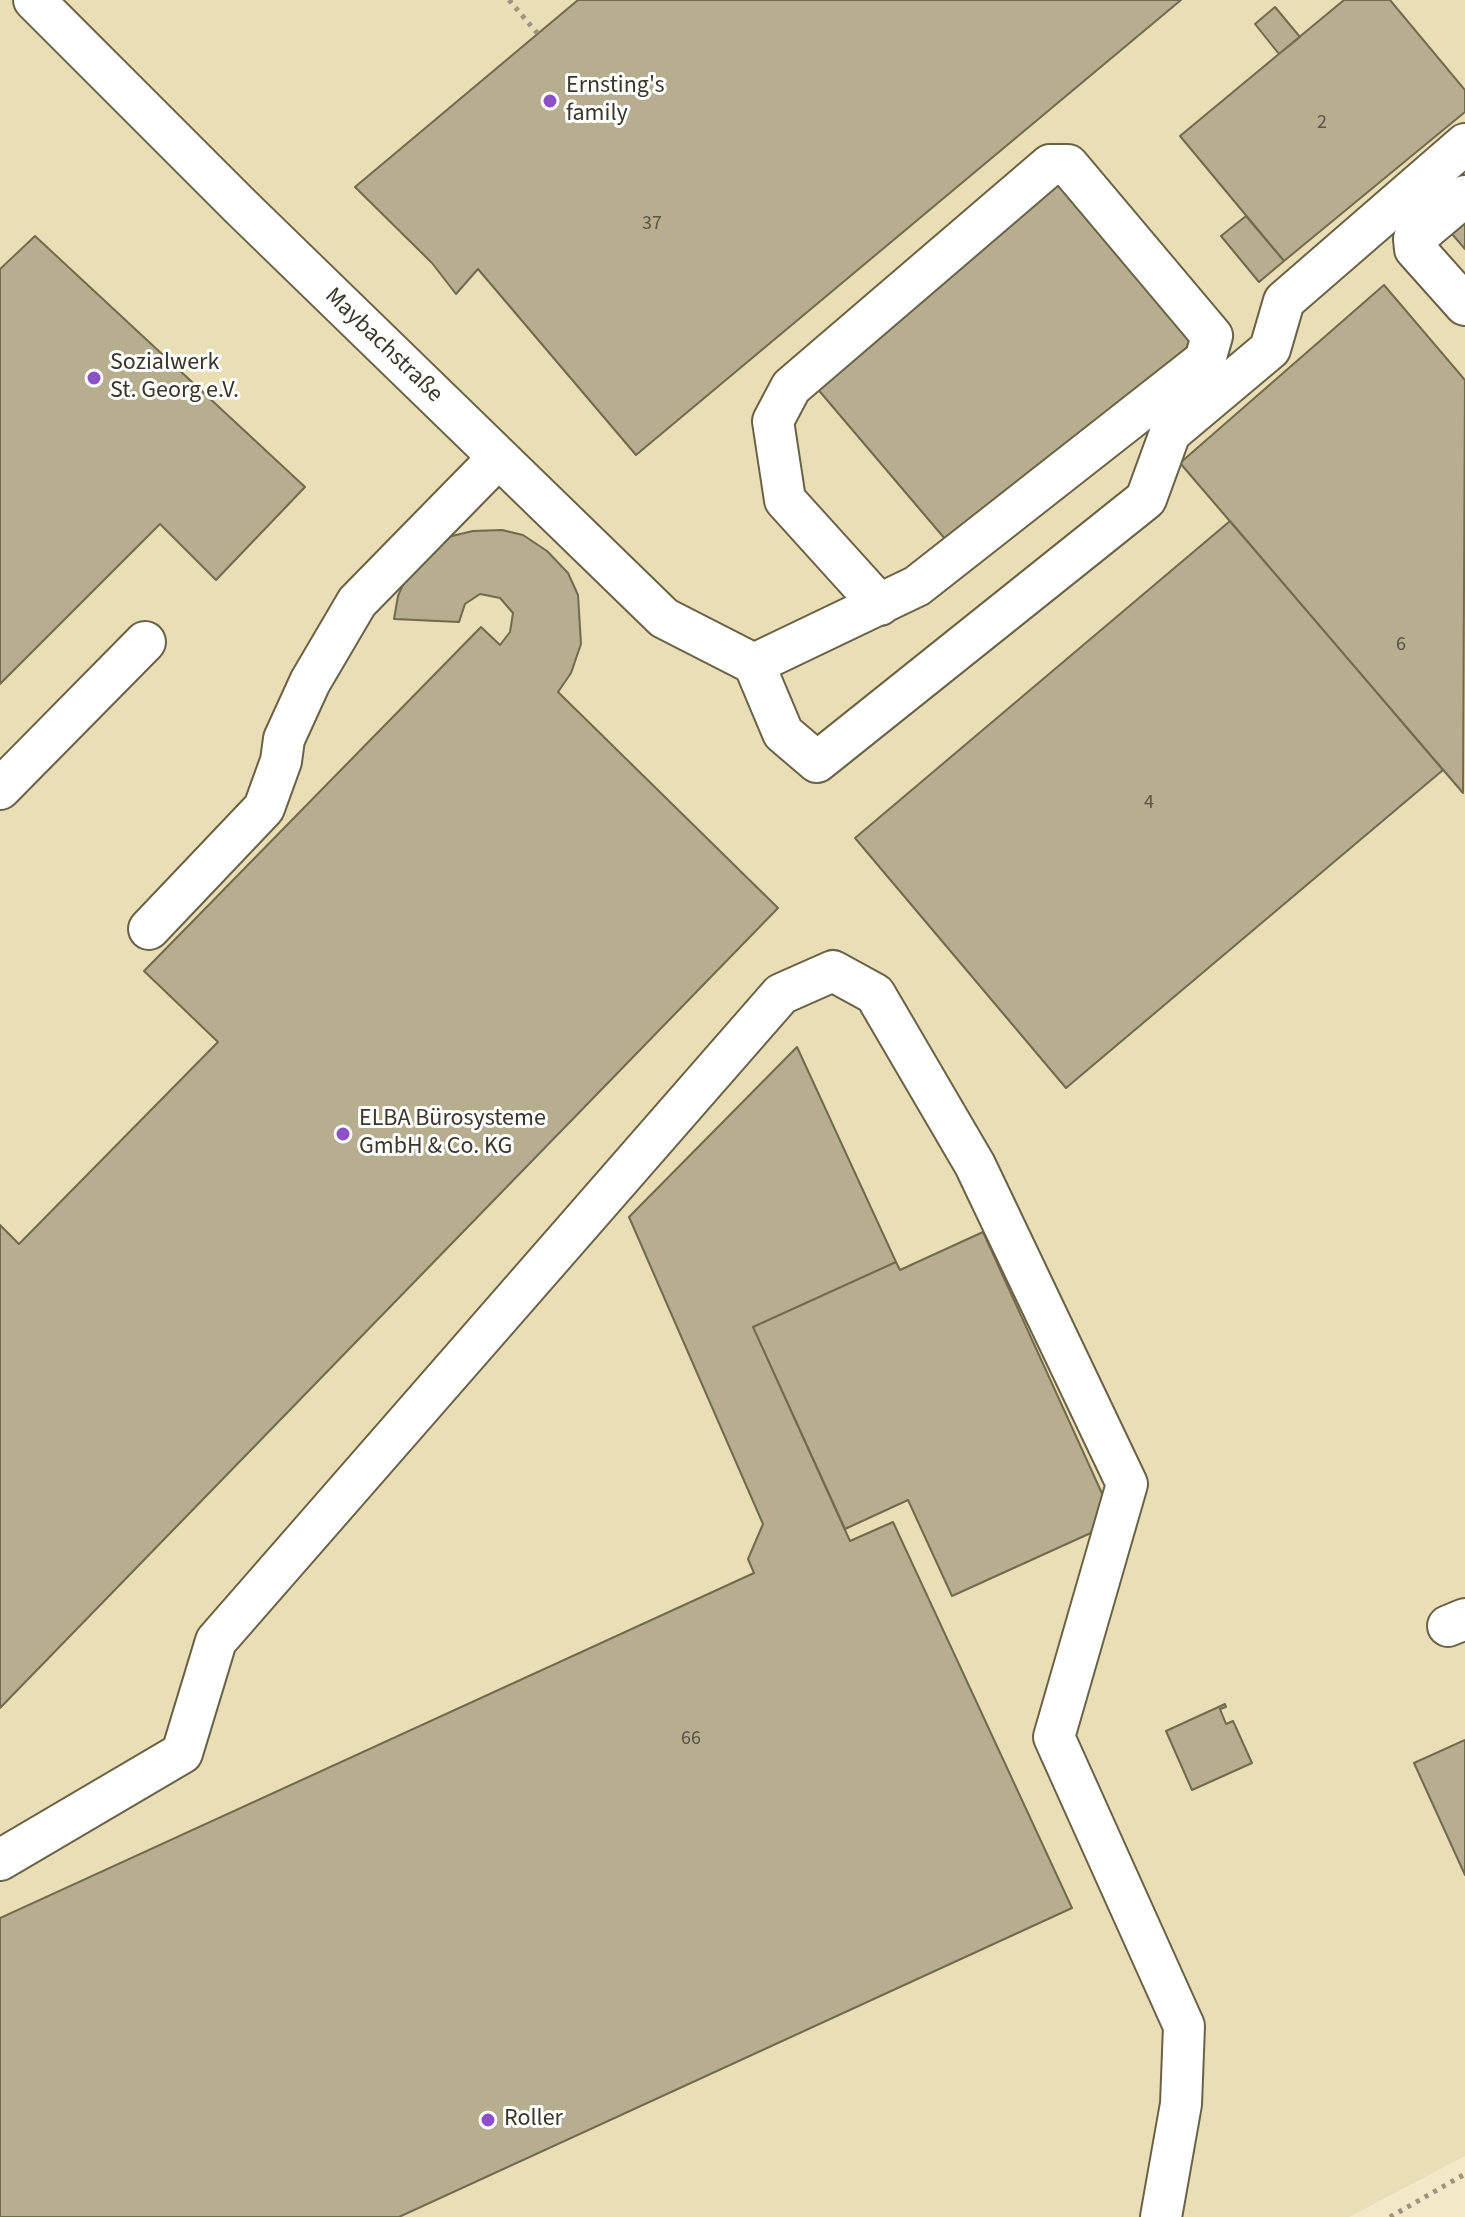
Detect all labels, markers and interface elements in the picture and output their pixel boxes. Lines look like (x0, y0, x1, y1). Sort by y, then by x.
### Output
place label: Ernsting's family (566, 73, 664, 129)
marker: Ernsting's family (541, 92, 559, 110)
house number: 2 (1317, 112, 1327, 136)
house number: 37 (642, 213, 662, 237)
street label: Maybachstraße (318, 282, 448, 410)
place label: Sozialwerk St. Georg e.V. (110, 350, 239, 406)
marker: Sozialwerk St. Georg e.V. (85, 369, 103, 387)
house number: 6 (1396, 634, 1406, 658)
house number: 4 (1144, 792, 1154, 816)
place label: ELBA Bürosysteme GmbH & Co. KG (359, 1106, 546, 1162)
marker: ELBA Bürosysteme GmbH & Co. KG (334, 1125, 352, 1143)
house number: 66 (681, 1728, 701, 1752)
place label: Roller (504, 2106, 563, 2134)
marker: Roller (479, 2111, 497, 2129)

